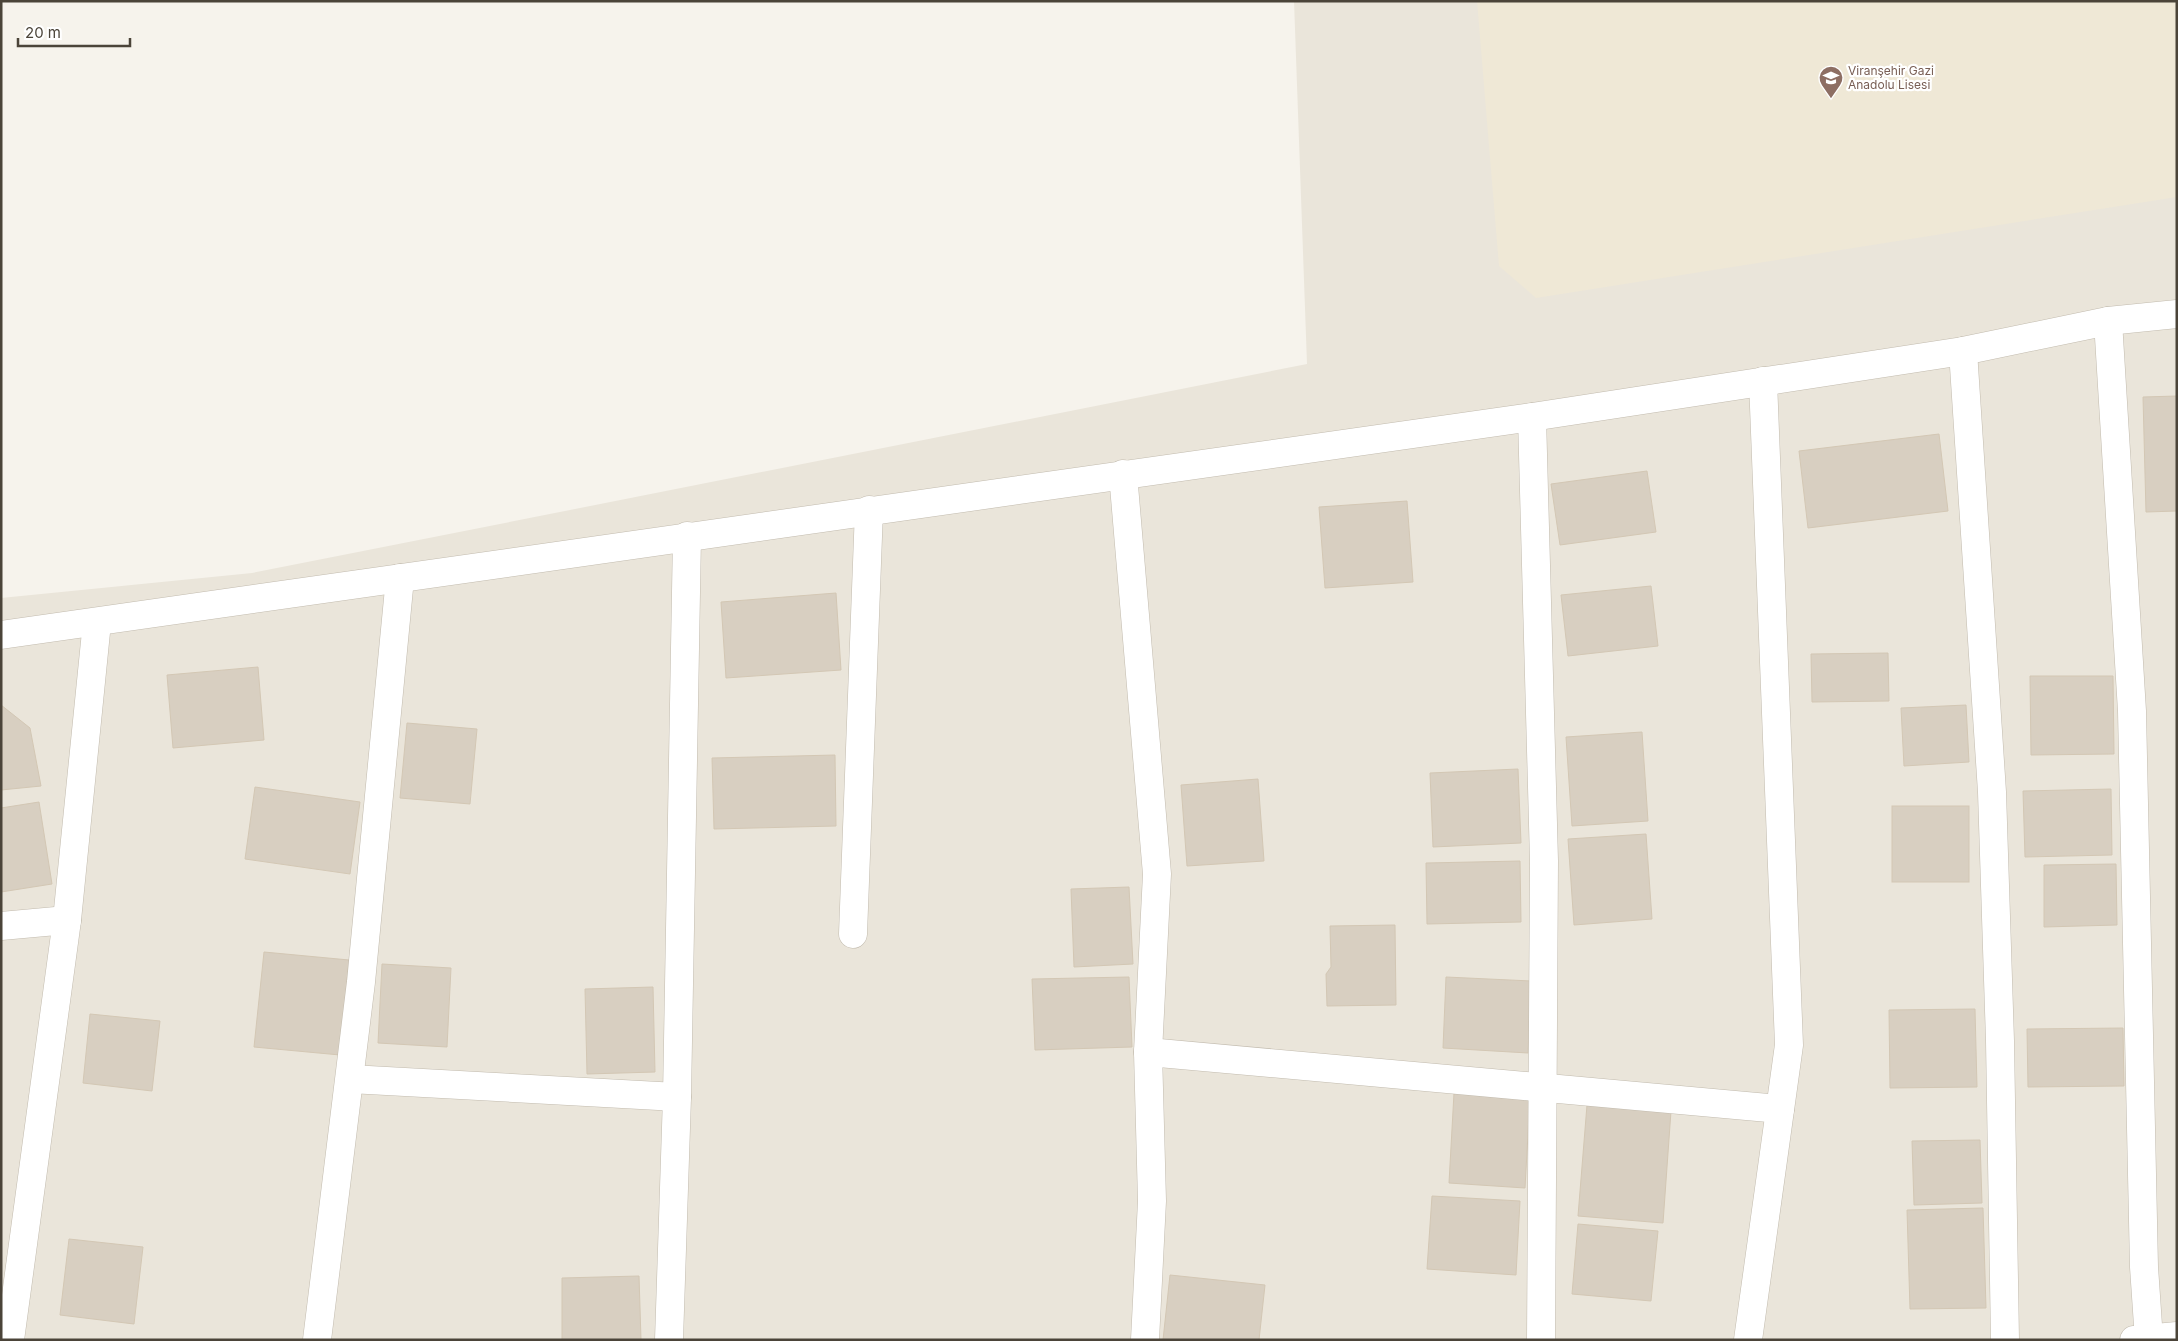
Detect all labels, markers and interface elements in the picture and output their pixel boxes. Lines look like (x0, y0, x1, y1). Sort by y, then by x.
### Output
scale bar (18, 15, 130, 47)
text: 20 m (25, 23, 61, 42)
place label: Viranşehir Gazi Anadolu Lisesi (1848, 63, 1934, 92)
school or university icon: Viranşehir Gazi Anadolu Lisesi (1818, 65, 1844, 99)

